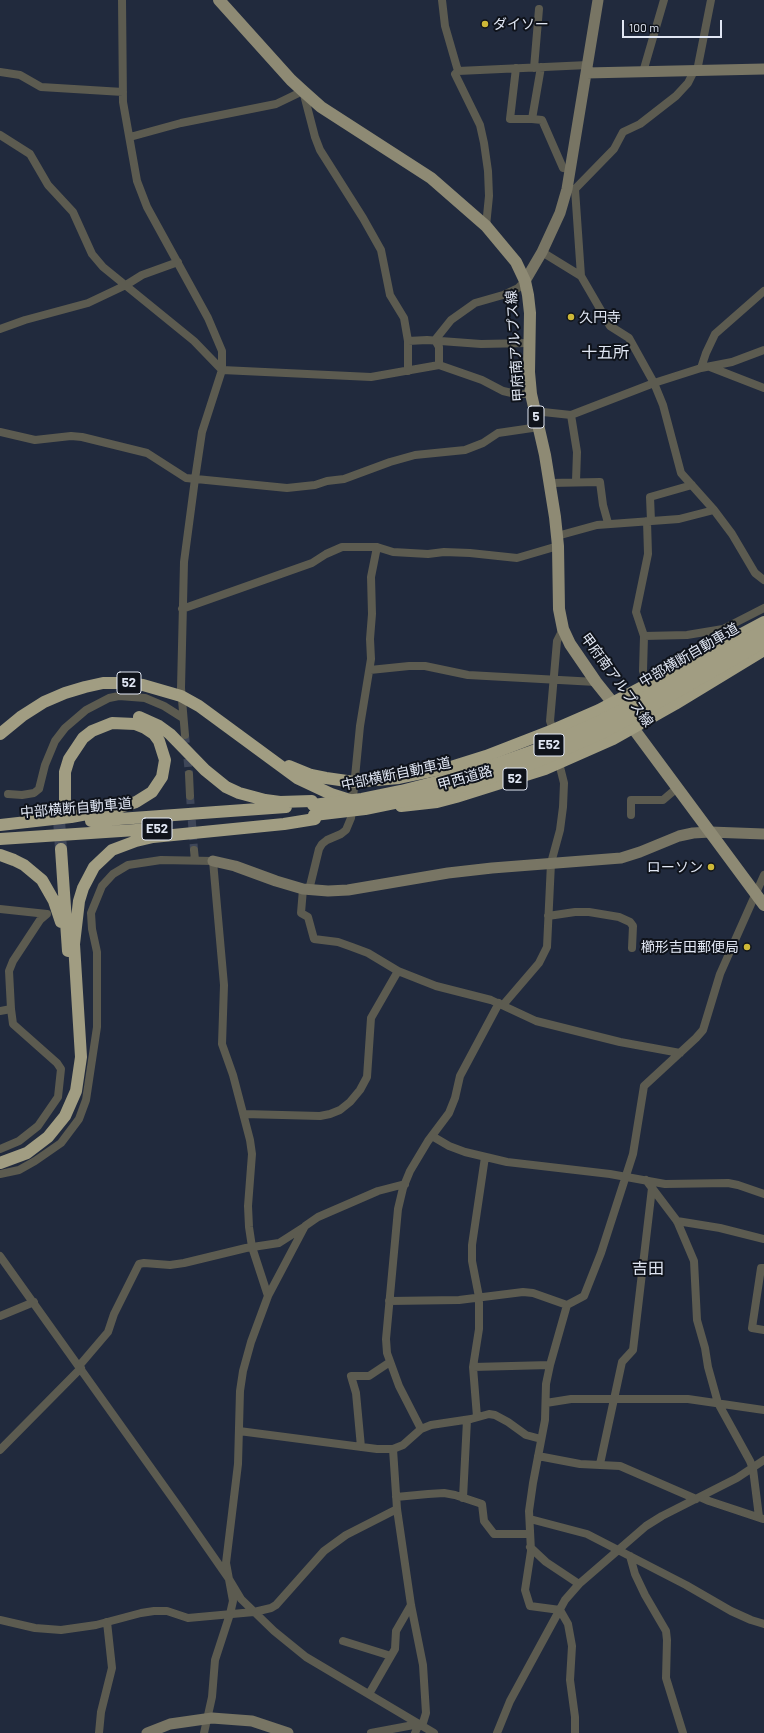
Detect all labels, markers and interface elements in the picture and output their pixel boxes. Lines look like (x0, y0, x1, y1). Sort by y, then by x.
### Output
scale bar (624, 12, 724, 38)
place label: ダイソー (493, 16, 549, 32)
marker: ダイソー (480, 19, 490, 29)
text: 100 m (629, 20, 659, 34)
street label: 甲府南アルプス線 (503, 290, 527, 402)
place label: 久円寺 (579, 309, 621, 325)
marker: 久円寺 (566, 312, 576, 322)
district label: 十五所 (581, 343, 629, 363)
road number: 5 (528, 406, 544, 428)
street label: 中部横断自動車道 (636, 620, 742, 690)
street label: 甲府南アルプス線 (577, 630, 657, 730)
road number: 52 (117, 672, 141, 694)
road number: E52 (534, 734, 564, 756)
street label: 中部横断自動車道 (339, 754, 453, 794)
street label: 甲西道路 (436, 762, 494, 794)
road number: 52 (503, 768, 527, 790)
street label: 中部横断自動車道 (19, 795, 133, 821)
road number: E52 (142, 818, 172, 840)
place label: ローソン (647, 859, 703, 875)
marker: ローソン (706, 862, 716, 872)
place label: 櫛形吉田郵便局 (641, 939, 739, 955)
marker: 櫛形吉田郵便局 (742, 942, 752, 952)
district label: 吉田 (632, 1259, 664, 1279)

